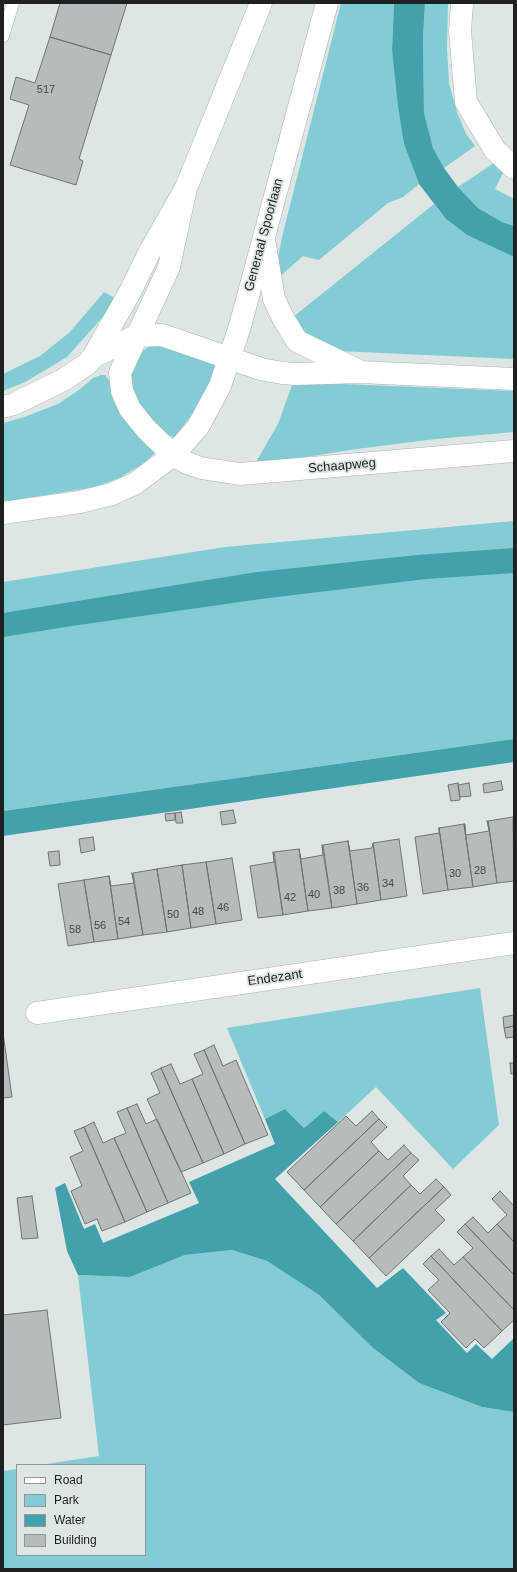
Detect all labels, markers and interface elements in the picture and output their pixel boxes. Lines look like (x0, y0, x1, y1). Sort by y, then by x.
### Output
house number: 517 (37, 83, 55, 97)
street label: Generaal Spoorlaan (241, 177, 287, 293)
street label: Schaapweg (307, 455, 377, 477)
house number: 28 (474, 864, 486, 878)
house number: 30 (449, 867, 461, 881)
house number: 34 (382, 877, 394, 891)
house number: 36 (357, 881, 369, 895)
house number: 38 (333, 884, 345, 898)
house number: 40 (308, 888, 320, 902)
house number: 42 (284, 891, 296, 905)
house number: 46 (217, 901, 229, 915)
house number: 48 (192, 905, 204, 919)
house number: 50 (167, 908, 179, 922)
house number: 54 (118, 915, 130, 929)
house number: 56 (94, 919, 106, 933)
house number: 58 (69, 923, 81, 937)
street label: Endezant (247, 966, 303, 990)
legend (16, 1464, 146, 1556)
text: Road (54, 1473, 83, 1487)
text: Park (54, 1493, 79, 1507)
text: Water (54, 1513, 86, 1527)
text: Building (54, 1533, 97, 1547)

